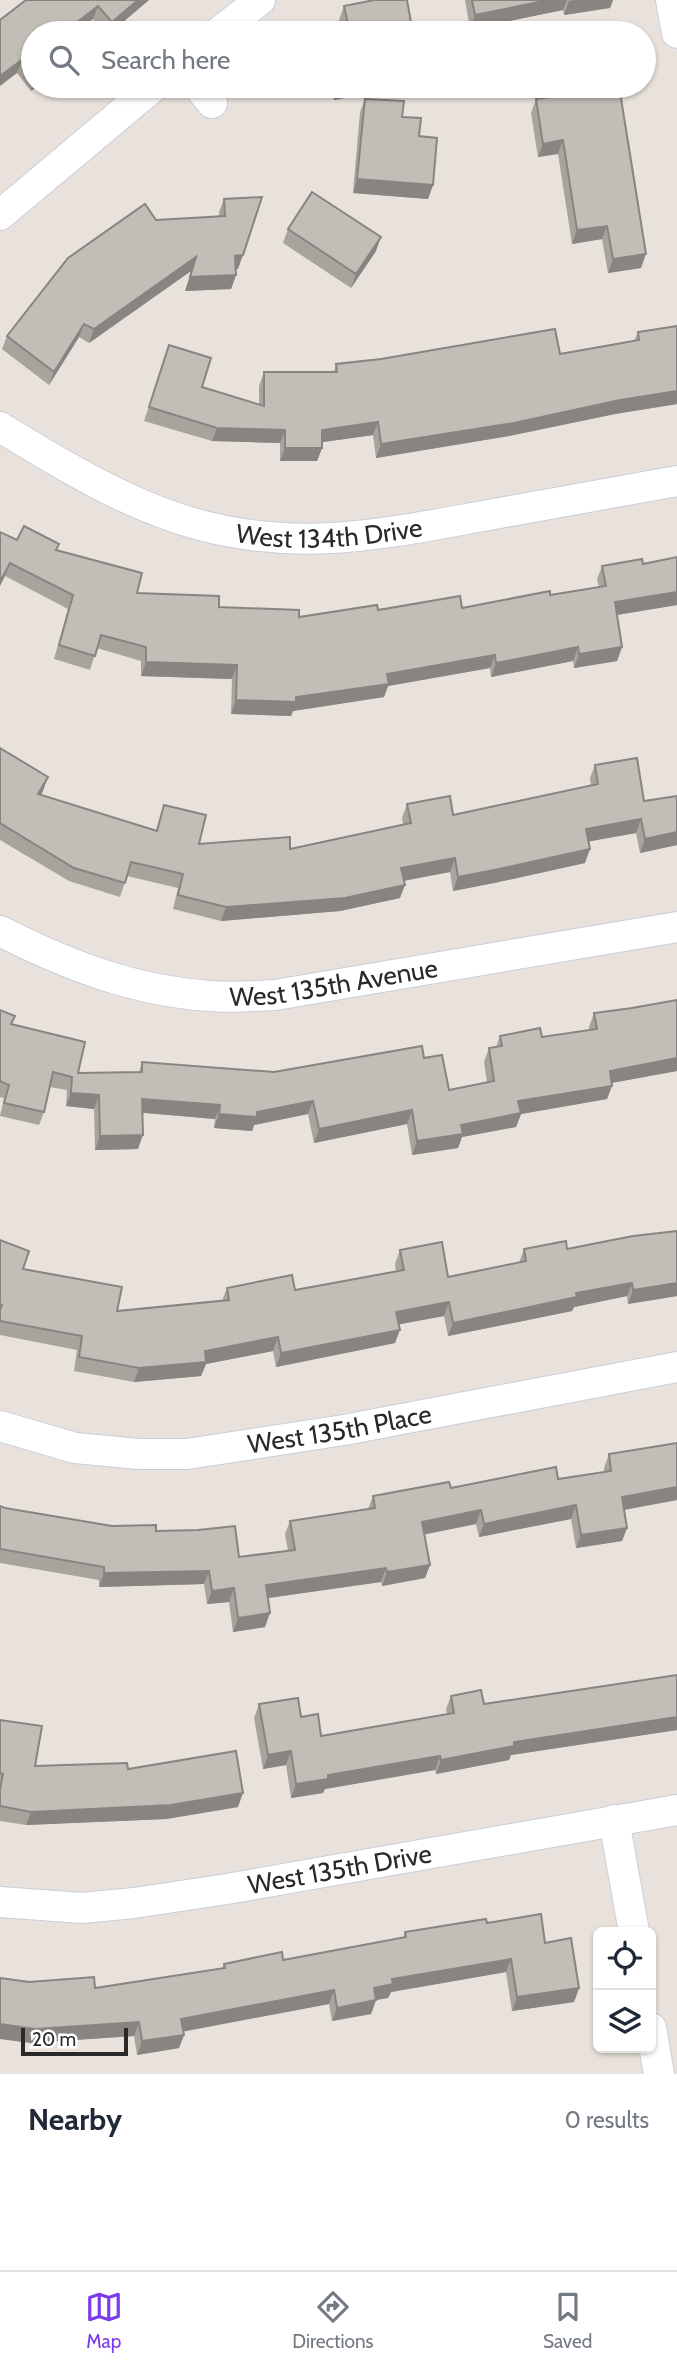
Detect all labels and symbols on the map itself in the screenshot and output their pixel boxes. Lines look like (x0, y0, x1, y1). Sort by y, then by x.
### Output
street label: West 134th Drive (234, 511, 425, 555)
street label: West 135th Avenue (229, 952, 440, 1013)
street label: West 135th Place (245, 1398, 434, 1461)
street label: West 135th Drive (245, 1837, 434, 1901)
scale bar (21, 2025, 128, 2057)

